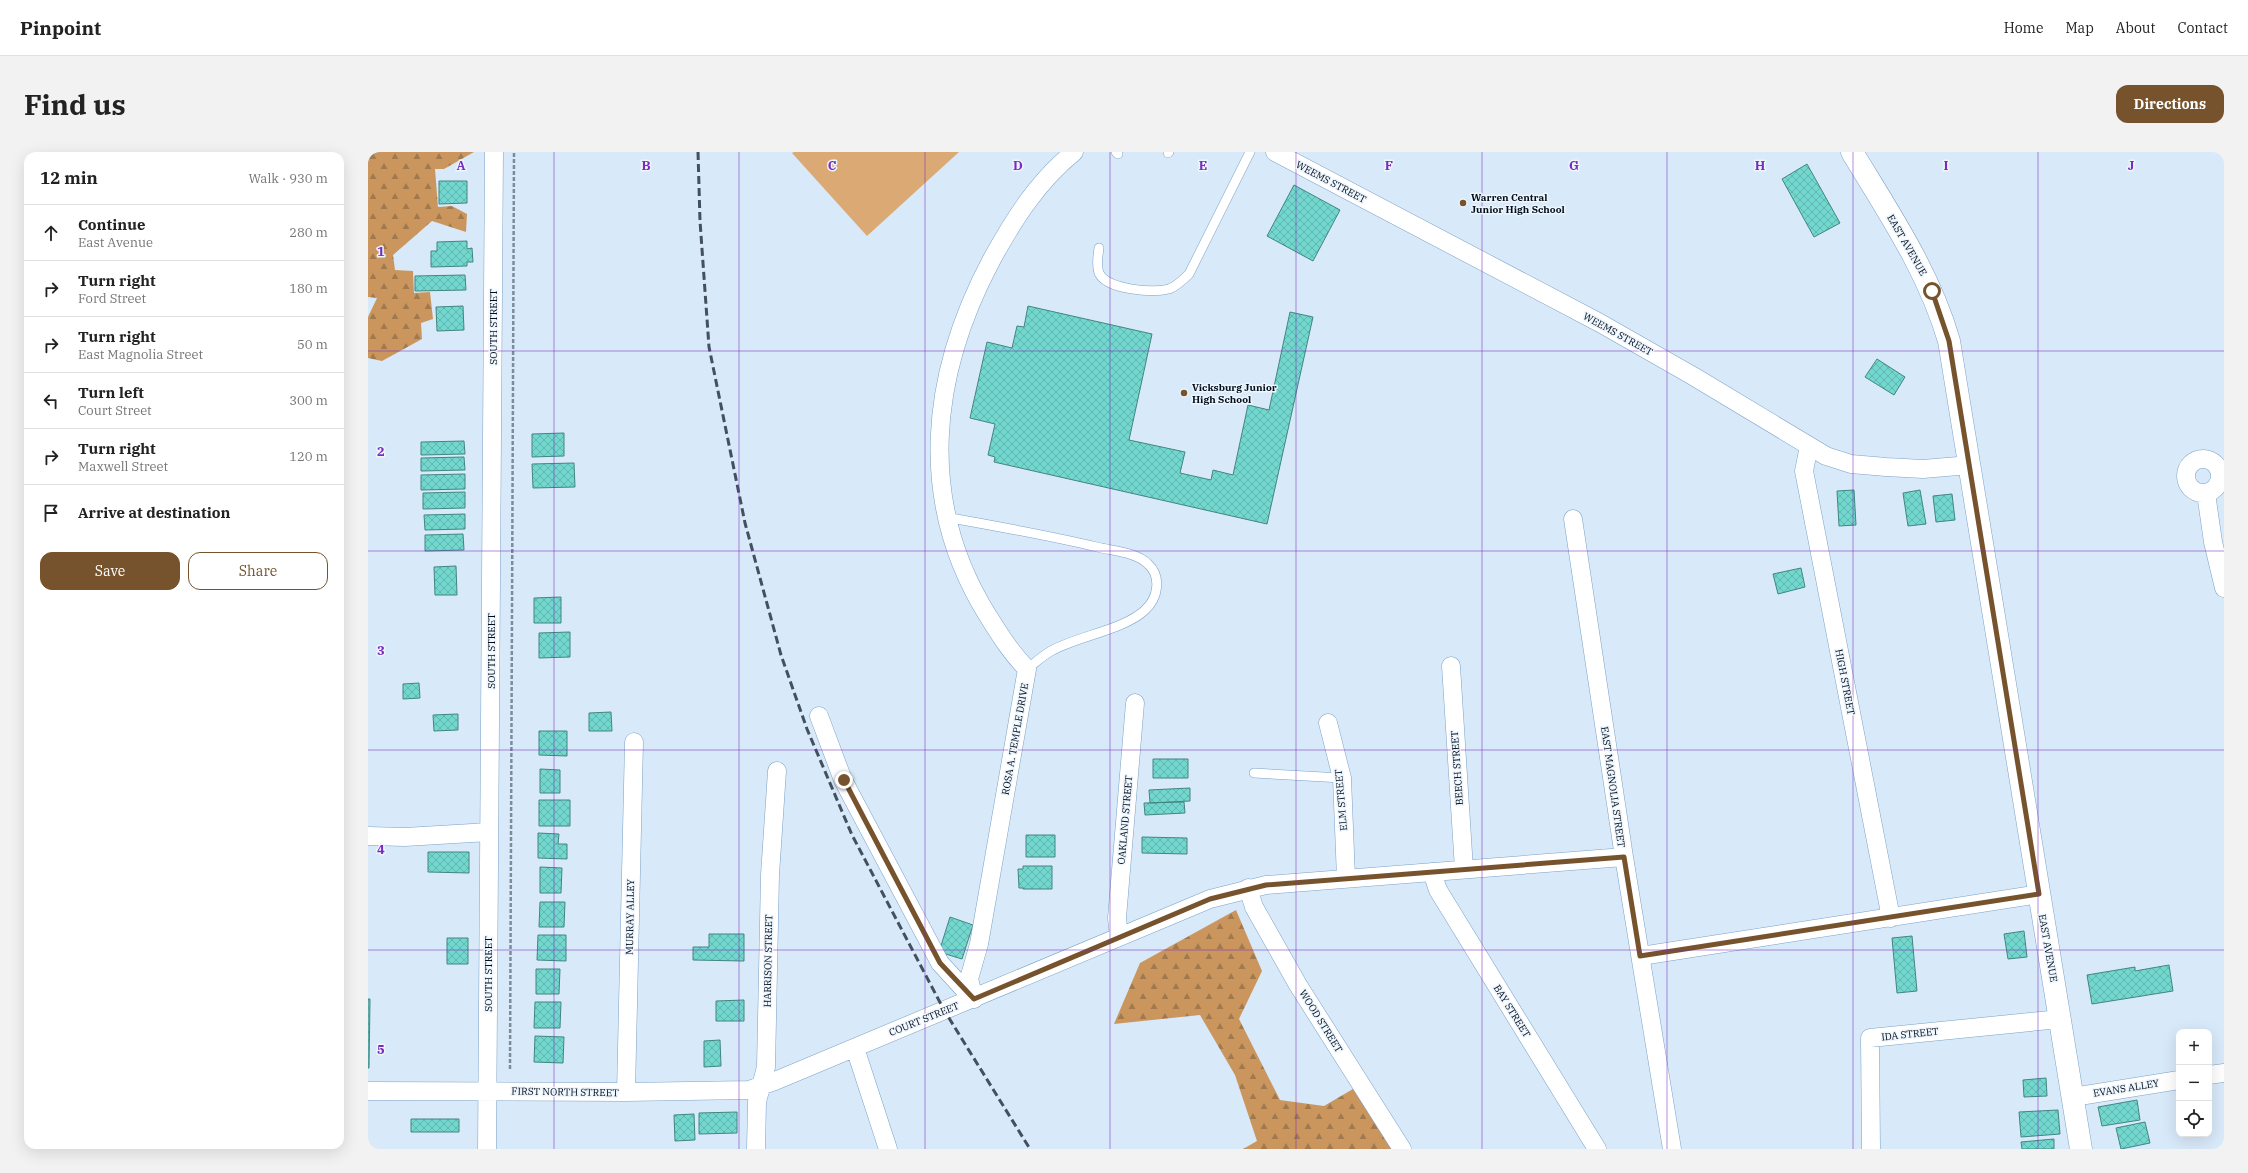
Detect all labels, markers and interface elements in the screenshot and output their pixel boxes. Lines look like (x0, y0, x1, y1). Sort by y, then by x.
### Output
text: Pinpoint (20, 16, 101, 40)
text: Home (2004, 19, 2043, 37)
text: Map (2065, 19, 2094, 37)
text: About (2116, 19, 2155, 37)
text: Contact (2177, 19, 2228, 37)
button: Directions (2116, 85, 2224, 123)
text: Find us (24, 86, 126, 123)
text: A (456, 157, 466, 174)
text: B (641, 157, 651, 174)
text: C (828, 157, 837, 174)
text: D (1013, 157, 1023, 174)
text: E (1199, 157, 1207, 174)
text: F (1385, 157, 1393, 174)
text: G (1569, 157, 1579, 174)
text: H (1755, 157, 1766, 174)
text: I (1944, 157, 1949, 174)
text: J (2128, 157, 2135, 174)
street label: WEEMS STREET (1294, 158, 1369, 206)
text: 12 min (40, 167, 98, 189)
text: Walk · 930 m (249, 170, 328, 187)
place label: Warren Central Junior High School (1471, 191, 1565, 216)
marker: Warren Central Junior High School (1458, 198, 1468, 208)
street label: EAST AVENUE (1884, 212, 1930, 278)
text: Continue (78, 215, 145, 234)
icon: ahead (40, 222, 62, 244)
text: 280 m (289, 224, 328, 241)
text: East Avenue (78, 234, 153, 251)
text: 1 (377, 243, 385, 260)
text: Turn right (78, 271, 156, 290)
icon: right (40, 278, 62, 300)
text: 180 m (289, 280, 328, 297)
route start (1923, 282, 1941, 300)
street label: SOUTH STREET (487, 289, 500, 365)
text: Ford Street (78, 290, 146, 307)
street label: WEEMS STREET (1581, 309, 1656, 359)
text: Turn right (78, 327, 156, 346)
icon: right (40, 334, 62, 356)
text: 50 m (297, 336, 328, 353)
text: East Magnolia Street (78, 346, 203, 363)
place label: Vicksburg Junior High School (1192, 381, 1277, 406)
text: Turn left (78, 383, 144, 402)
marker: Vicksburg Junior High School (1179, 388, 1189, 398)
icon: left (40, 390, 62, 412)
text: 300 m (289, 392, 328, 409)
text: Court Street (78, 402, 152, 419)
text: Turn right (78, 439, 156, 458)
text: 2 (377, 443, 385, 460)
icon: right (40, 446, 62, 468)
text: 120 m (289, 448, 328, 465)
text: Maxwell Street (78, 458, 168, 475)
icon: arrive (40, 502, 62, 524)
text: Arrive at destination (78, 503, 230, 522)
button: Save (40, 552, 180, 590)
button: Share (188, 552, 328, 590)
street label: SOUTH STREET (485, 613, 498, 689)
text: 3 (377, 642, 385, 659)
street label: HIGH STREET (1832, 648, 1858, 717)
street label: ROSA A. TEMPLE DRIVE (999, 682, 1031, 796)
street label: EAST MAGNOLIA STREET (1598, 726, 1628, 849)
street label: BEECH STREET (1448, 730, 1466, 806)
street label: ELM STREET (1332, 768, 1350, 831)
route end (835, 771, 853, 789)
street label: OAKLAND STREET (1115, 775, 1135, 865)
text: 4 (377, 841, 385, 858)
street label: MURRAY ALLEY (623, 878, 637, 955)
street label: EAST AVENUE (2036, 913, 2060, 983)
street label: HARRISON STREET (761, 914, 775, 1008)
street label: SOUTH STREET (482, 936, 495, 1012)
street label: BAY STREET (1491, 982, 1534, 1040)
street label: WOOD STREET (1297, 987, 1346, 1055)
street label: COURT STREET (887, 999, 961, 1039)
street label: IDA STREET (1881, 1024, 1940, 1043)
map controls (2176, 1029, 2212, 1137)
button: + (2176, 1029, 2212, 1065)
text: 5 (377, 1041, 385, 1058)
button: − (2176, 1065, 2212, 1101)
street label: EVANS ALLEY (2092, 1076, 2161, 1100)
street label: FIRST NORTH STREET (511, 1085, 619, 1099)
button: locate (2176, 1101, 2212, 1137)

